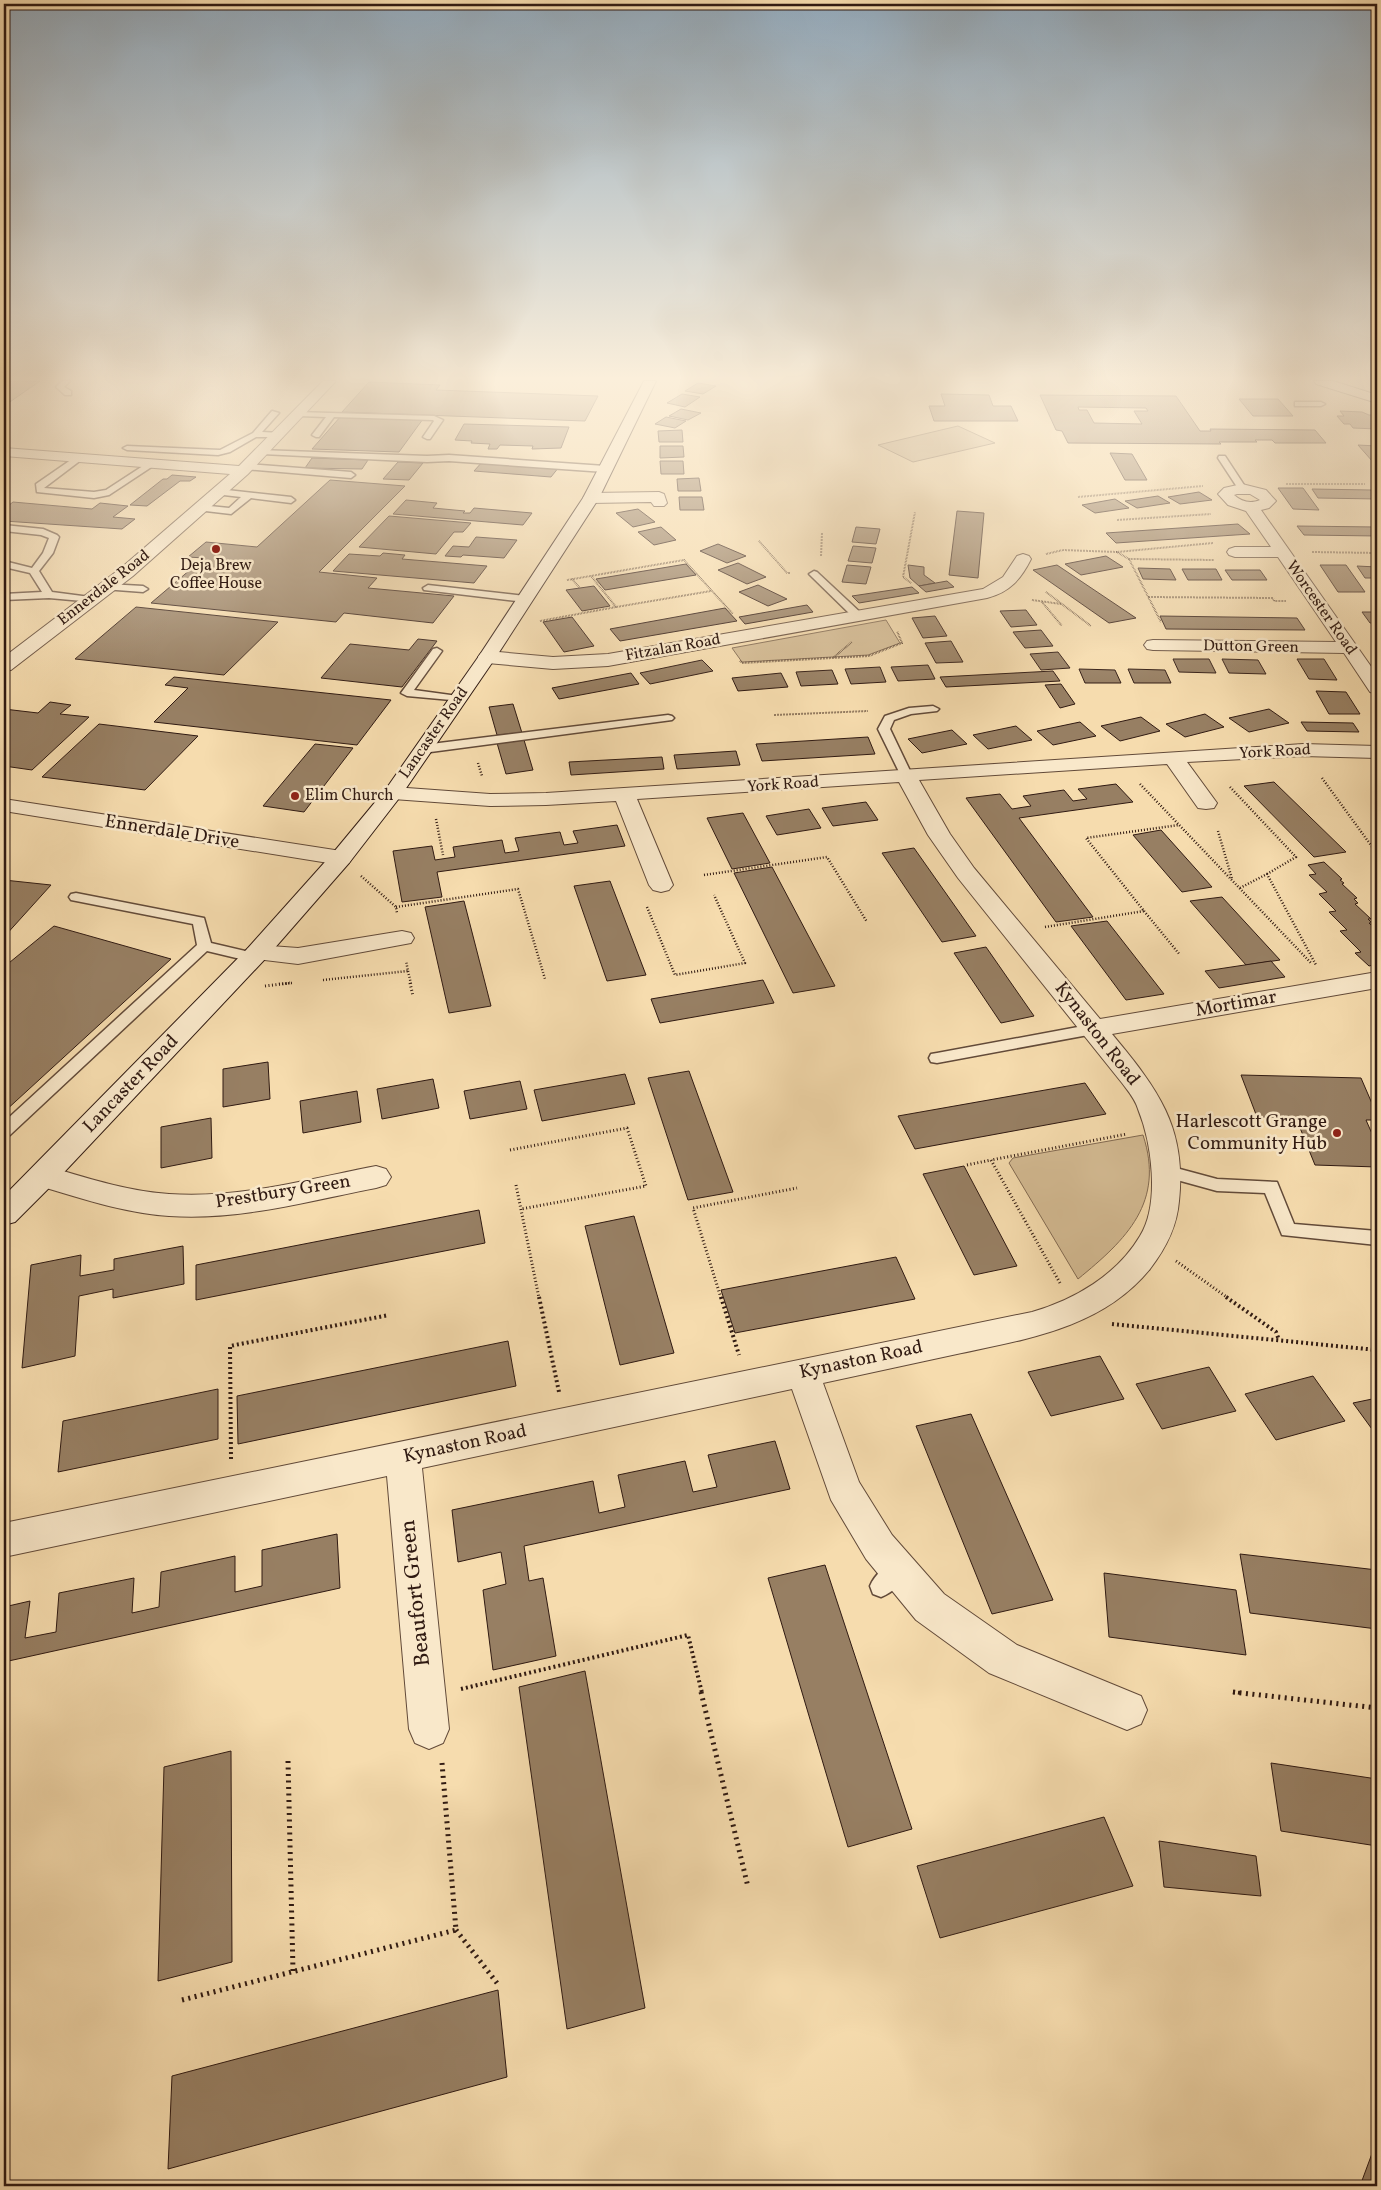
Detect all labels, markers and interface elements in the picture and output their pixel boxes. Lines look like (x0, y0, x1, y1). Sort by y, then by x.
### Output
marker: Deja Brew Coffee House (210, 543, 222, 555)
street label: Ennerdale Road (53, 545, 155, 631)
place label: Deja Brew Coffee House (170, 555, 262, 595)
street label: Worcester Road (1280, 556, 1362, 660)
street label: Fitzalan Road (624, 629, 722, 667)
street label: Dutton Green (1203, 635, 1299, 659)
street label: Lancaster Road (394, 683, 474, 783)
street label: York Road (1239, 739, 1311, 765)
street label: York Road (746, 772, 820, 798)
place label: Elim Church (305, 785, 394, 807)
marker: Elim Church (289, 790, 301, 802)
street label: Ennerdale Drive (103, 809, 241, 855)
street label: Kynaston Road (1048, 977, 1146, 1091)
street label: Mortimar (1193, 984, 1279, 1024)
street label: Lancaster Road (77, 1029, 185, 1139)
place label: Harlescott Grange Community Hub (1176, 1109, 1327, 1157)
marker: Harlescott Grange Community Hub (1331, 1127, 1343, 1139)
street label: Prestbury Green (214, 1168, 352, 1216)
street label: Kynaston Road (797, 1334, 925, 1386)
street label: Kynaston Road (401, 1418, 529, 1470)
street label: Beaufort Green (393, 1518, 439, 1668)

